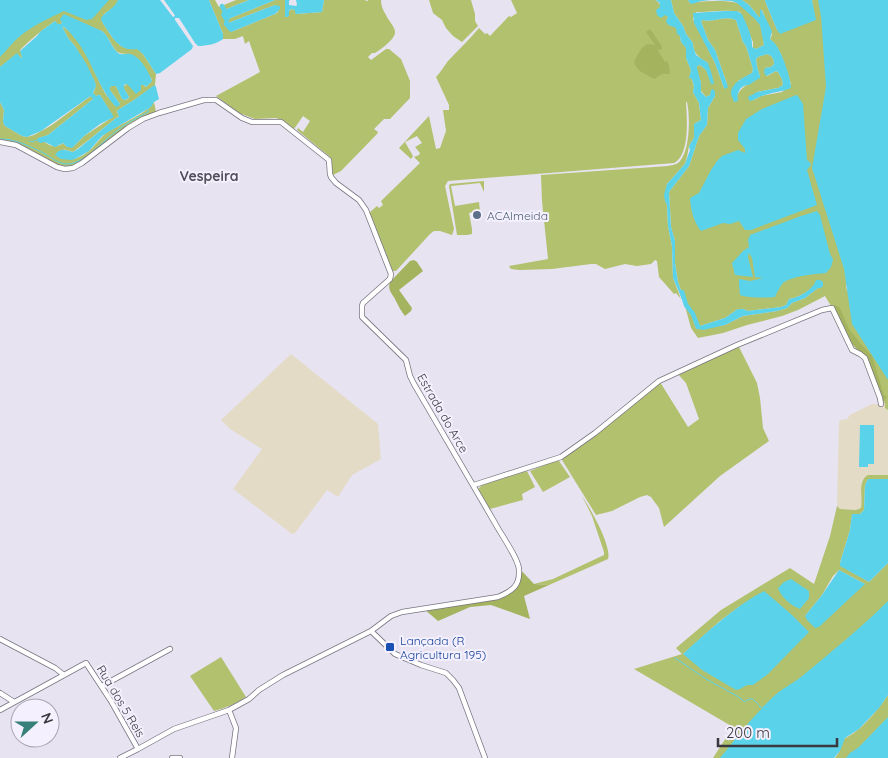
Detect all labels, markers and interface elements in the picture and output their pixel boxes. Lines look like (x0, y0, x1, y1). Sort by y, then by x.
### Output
district label: Vespeira (179, 167, 239, 185)
place label: ACAlmeida (487, 208, 548, 223)
marker: ACAlmeida (471, 209, 483, 221)
street label: Estrada do Arce (414, 371, 472, 455)
place label: Lançada (R Agricultura 195) (400, 633, 486, 662)
marker: Lançada (R Agricultura 195) (384, 641, 396, 653)
street label: Rua dos 5 Reis (94, 662, 149, 740)
north arrow (10, 698, 60, 748)
text: N (37, 710, 57, 726)
scale bar (718, 716, 837, 748)
text: 200 m (726, 723, 770, 742)

